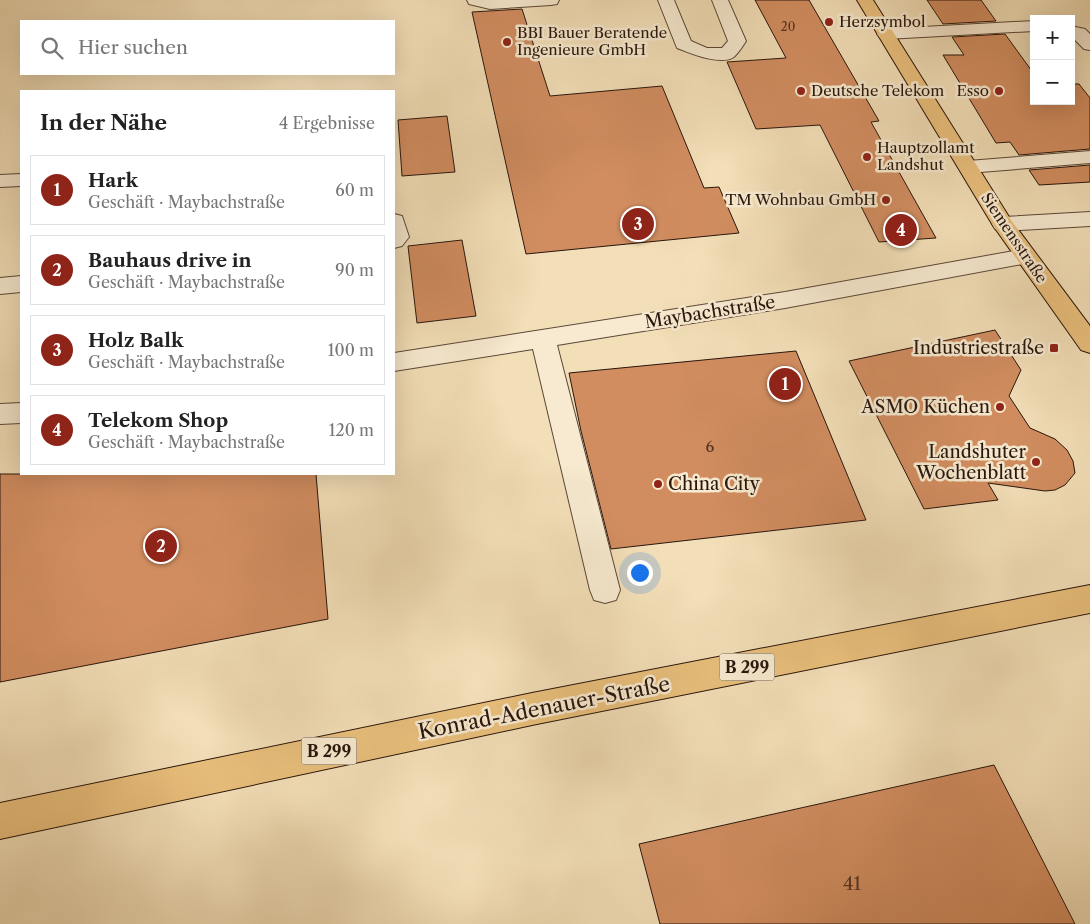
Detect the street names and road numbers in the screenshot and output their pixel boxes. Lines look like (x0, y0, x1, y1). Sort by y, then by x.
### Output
street label: Siemensstraße (977, 189, 1052, 287)
street label: Maybachstraße (643, 291, 777, 333)
road number: B 299 (720, 654, 774, 680)
street label: Konrad-Adenauer-Straße (416, 671, 672, 744)
road number: B 299 (302, 738, 356, 764)

